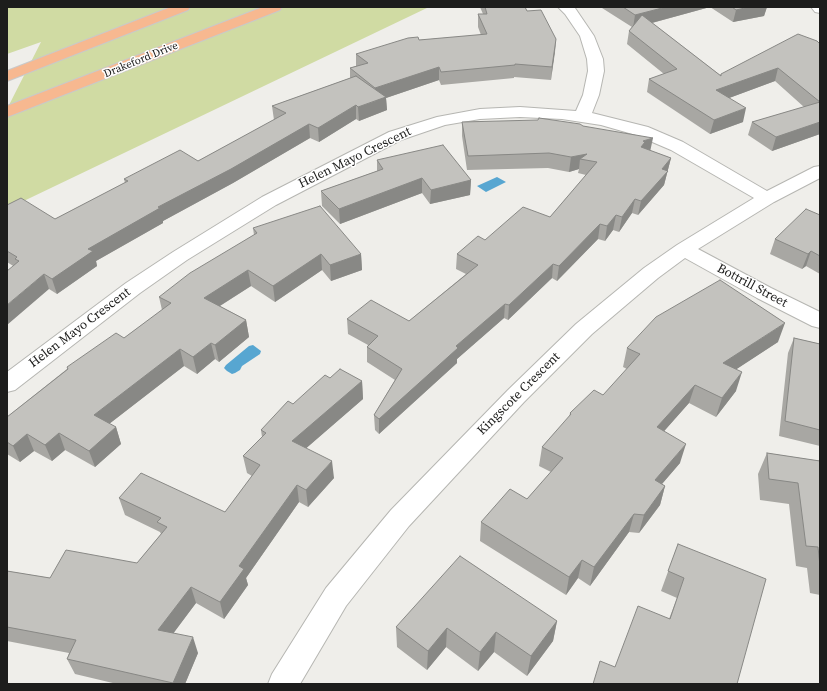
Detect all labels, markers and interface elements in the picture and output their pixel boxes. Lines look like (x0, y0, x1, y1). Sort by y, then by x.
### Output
street label: Drakeford Drive (102, 39, 180, 81)
street label: Helen Mayo Crescent (296, 124, 414, 192)
street label: Bottrill Street (714, 261, 790, 311)
street label: Helen Mayo Crescent (26, 285, 134, 371)
street label: Kingscote Crescent (474, 349, 564, 439)

